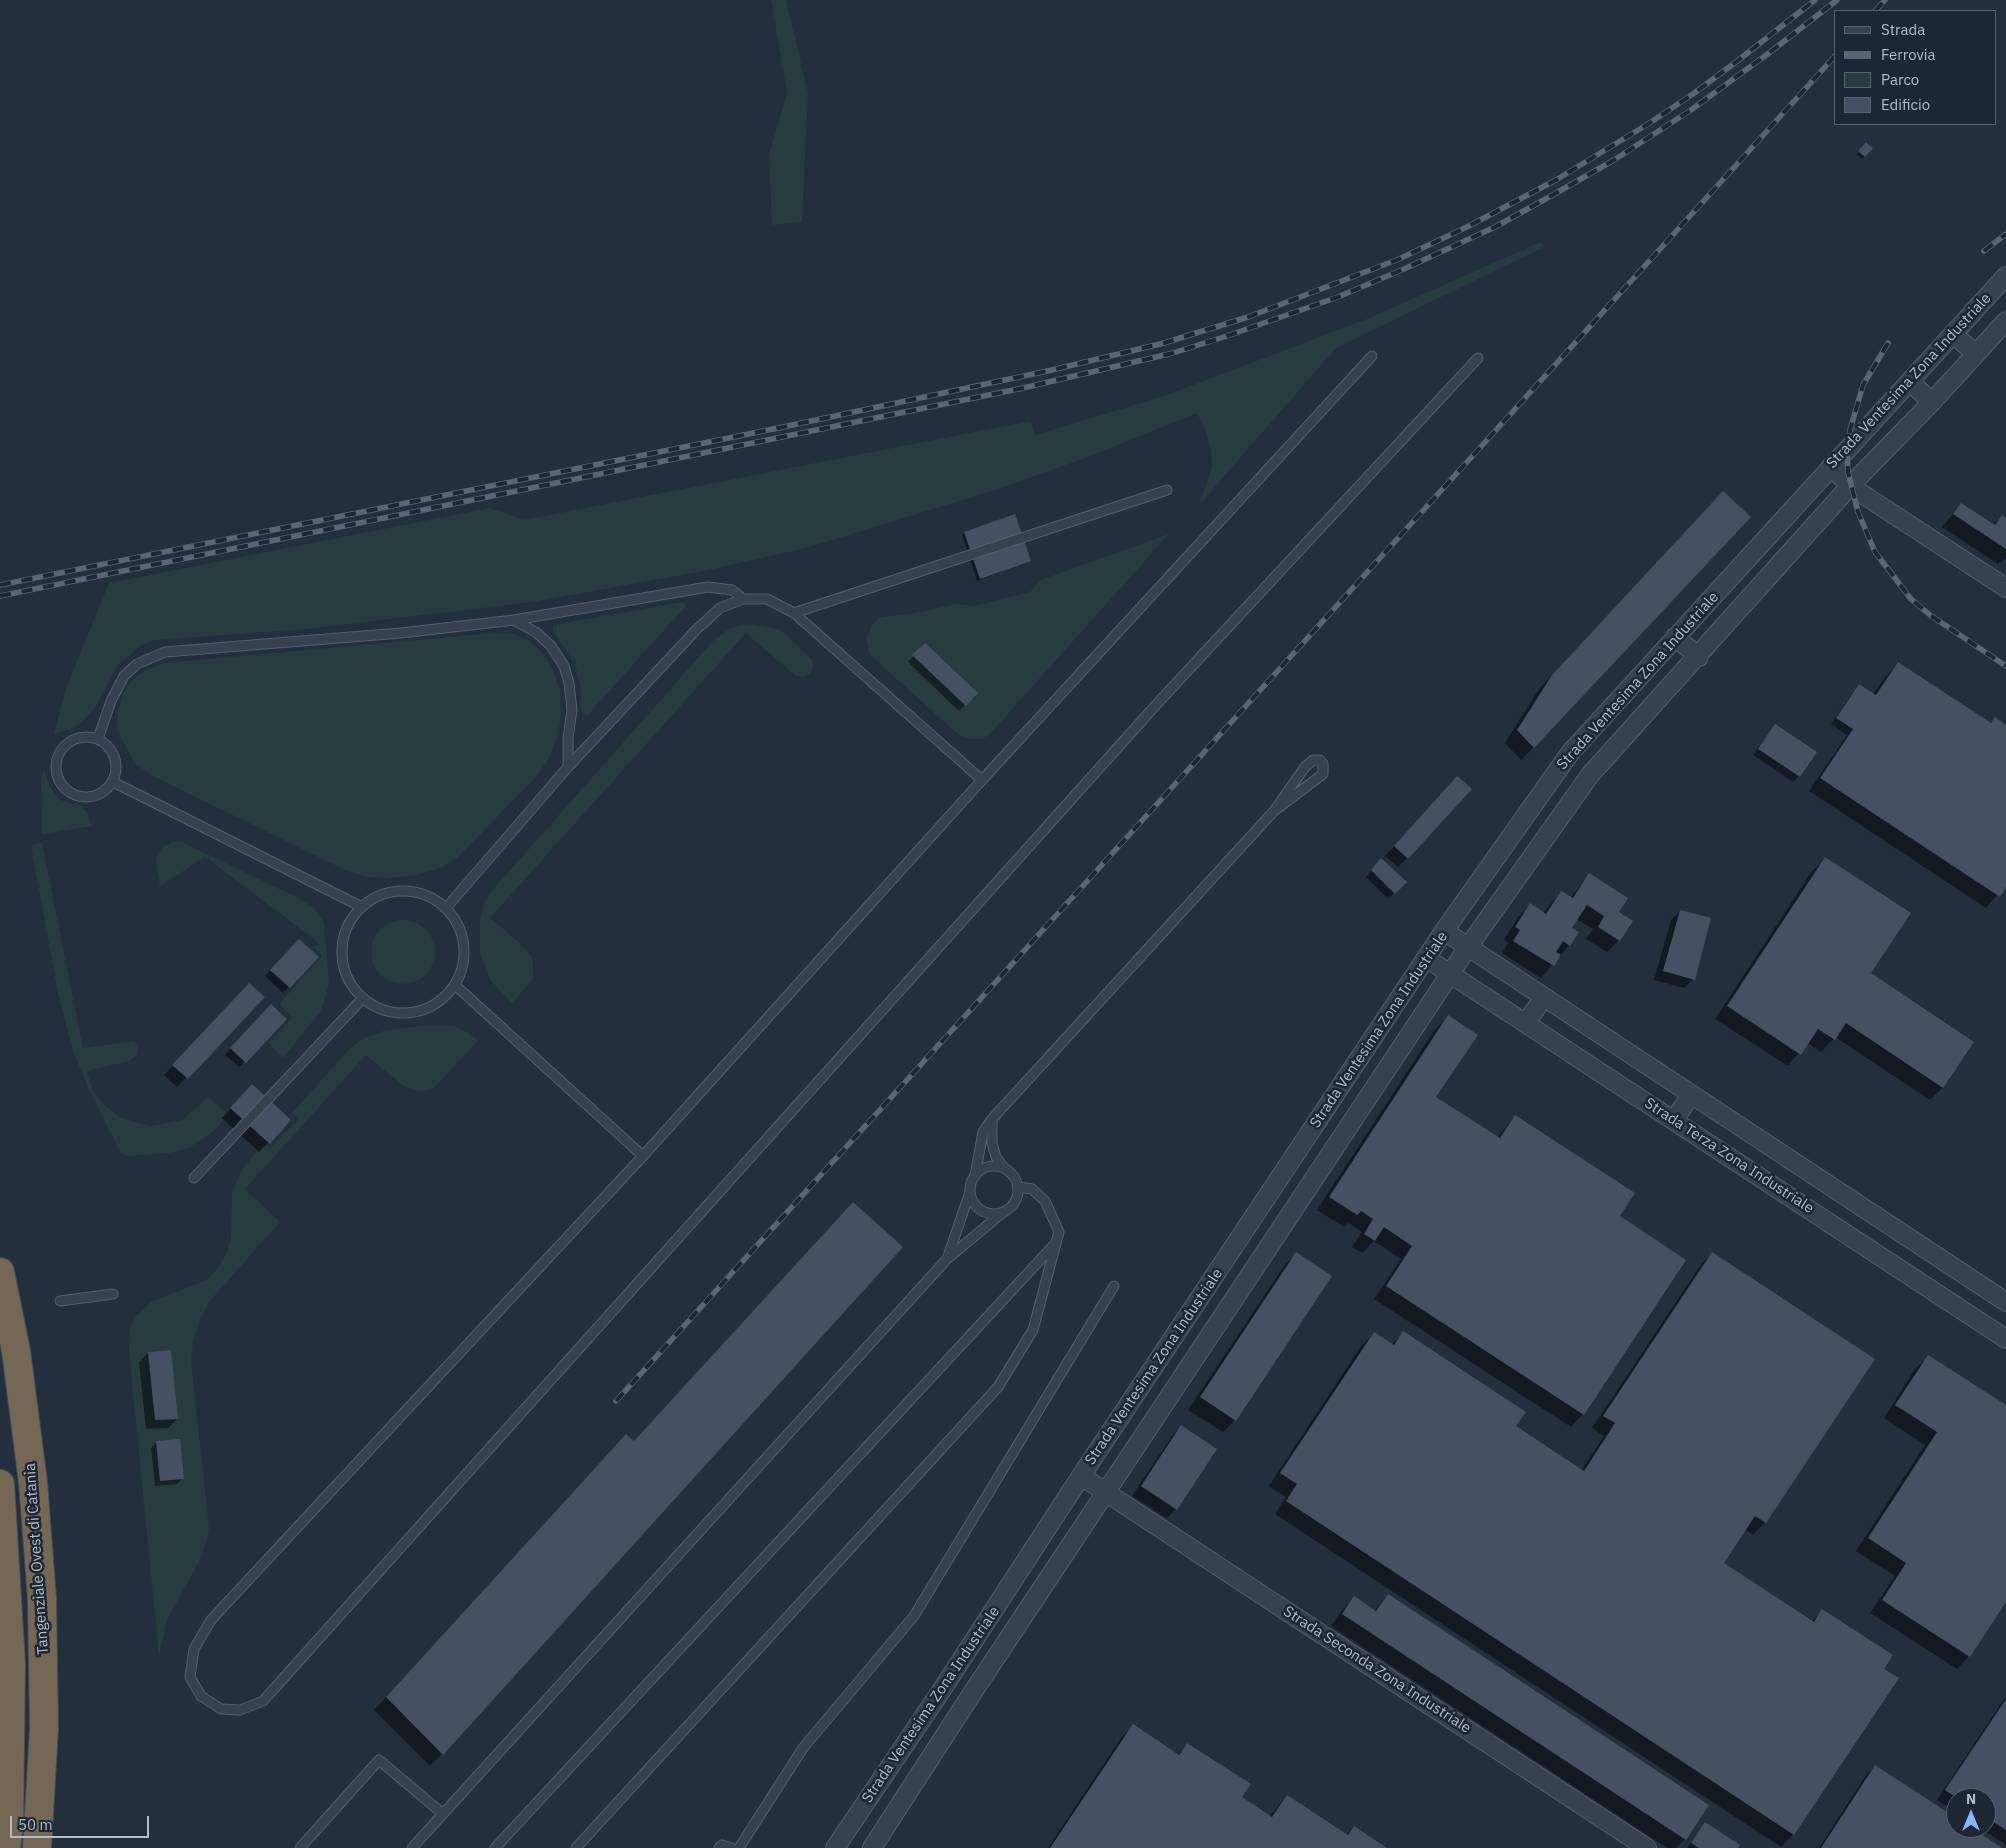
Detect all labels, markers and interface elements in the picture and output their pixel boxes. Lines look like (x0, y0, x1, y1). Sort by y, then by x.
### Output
legend (1834, 10, 1996, 125)
text: Strada (1881, 20, 1925, 39)
text: Ferrovia (1881, 45, 1936, 64)
text: Parco (1881, 70, 1919, 89)
text: Edificio (1881, 95, 1930, 114)
street label: Strada Ventesima Zona Industriale (1823, 290, 1995, 472)
street label: Strada Ventesima Zona Industriale (1553, 588, 1723, 774)
street label: Strada Ventesima Zona Industriale (1306, 928, 1452, 1132)
street label: Strada Terza Zona Industriale (1641, 1094, 1817, 1218)
street label: Strada Ventesima Zona Industriale (1081, 1265, 1227, 1469)
street label: Tangenziale Ovest di Catania (21, 1463, 53, 1655)
street label: Strada Ventesima Zona Industriale (858, 1603, 1004, 1807)
street label: Strada Seconda Zona Industriale (1280, 1603, 1474, 1737)
north arrow (1946, 1788, 1996, 1838)
text: N (1966, 1790, 1976, 1808)
scale bar (12, 1806, 151, 1838)
text: 50 m (18, 1815, 53, 1834)

